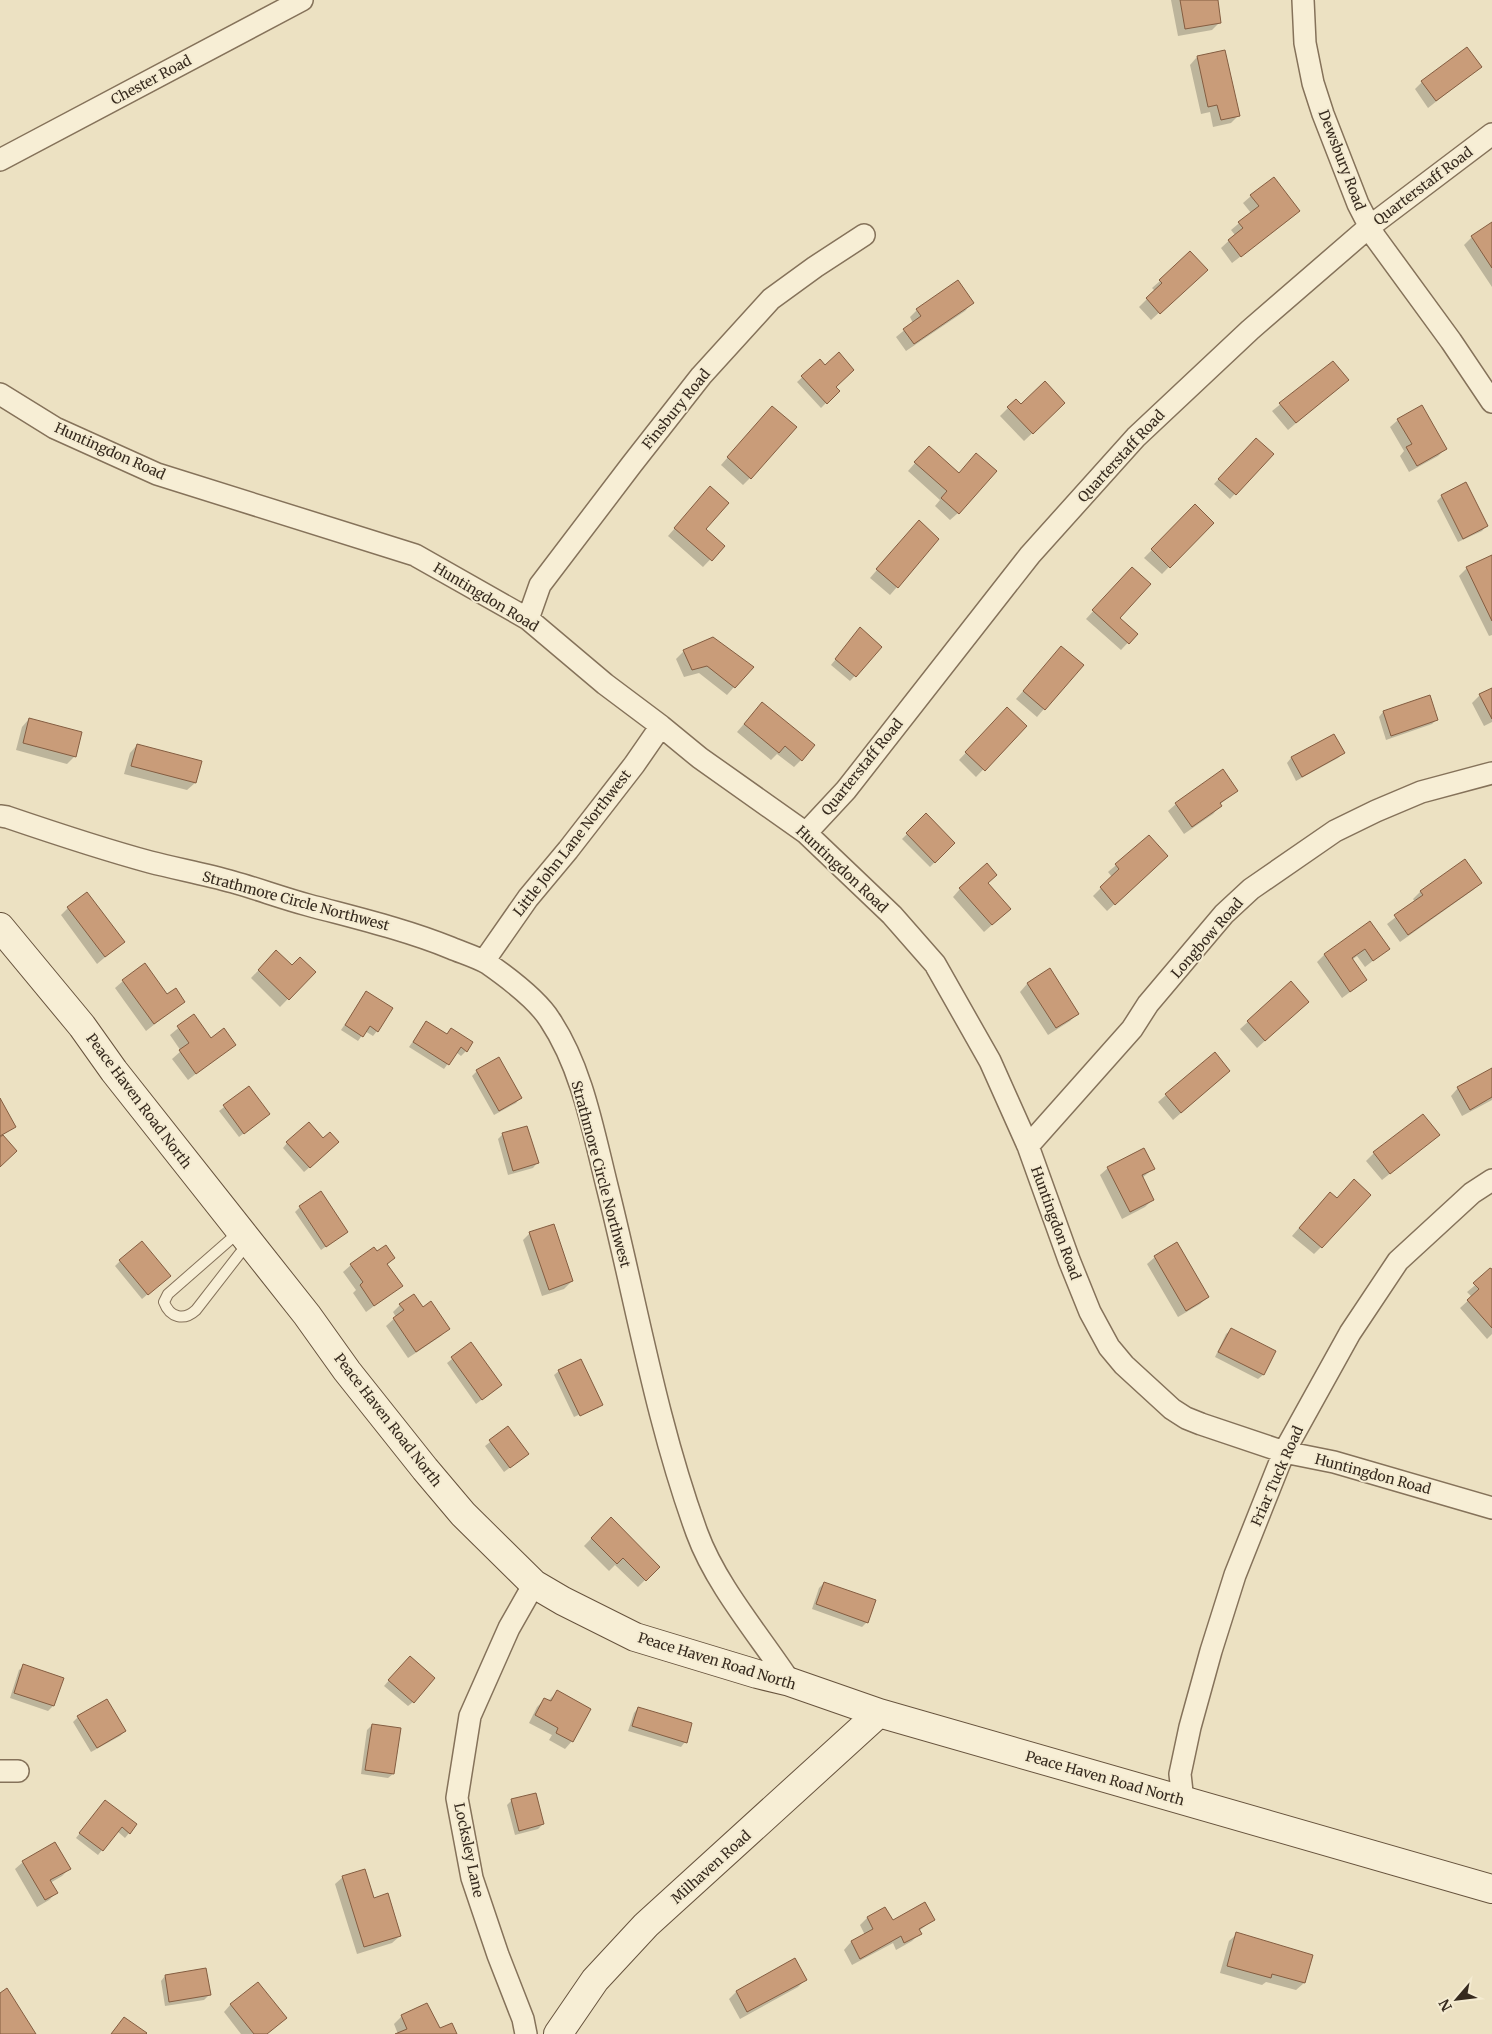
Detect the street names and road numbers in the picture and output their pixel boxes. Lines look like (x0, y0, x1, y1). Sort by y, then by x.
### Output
street label: Chester Road (108, 51, 195, 109)
street label: Dewsbury Road (1315, 107, 1370, 213)
street label: Quarterstaff Road (1370, 142, 1477, 229)
street label: Finsbury Road (638, 365, 714, 453)
street label: Quarterstaff Road (1074, 406, 1169, 506)
street label: Huntingdon Road (52, 418, 169, 484)
street label: Huntingdon Road (430, 559, 542, 636)
street label: Quarterstaff Road (817, 714, 907, 819)
street label: Little John Lane Northwest (509, 766, 635, 920)
street label: Huntingdon Road (792, 822, 892, 917)
street label: Strathmore Circle Northwest (201, 867, 392, 935)
street label: Longbow Road (1167, 894, 1247, 982)
street label: Peace Haven Road North (82, 1030, 196, 1172)
street label: Strathmore Circle Northwest (567, 1079, 635, 1270)
street label: Huntingdon Road (1027, 1164, 1085, 1283)
street label: Peace Haven Road North (330, 1350, 446, 1490)
street label: Friar Tuck Road (1247, 1423, 1307, 1529)
street label: Huntingdon Road (1313, 1450, 1434, 1498)
street label: Peace Haven Road North (636, 1628, 798, 1694)
street label: Peace Haven Road North (1023, 1747, 1187, 1809)
street label: Locksley Lane (450, 1801, 488, 1899)
street label: Milhaven Road (667, 1826, 755, 1907)

